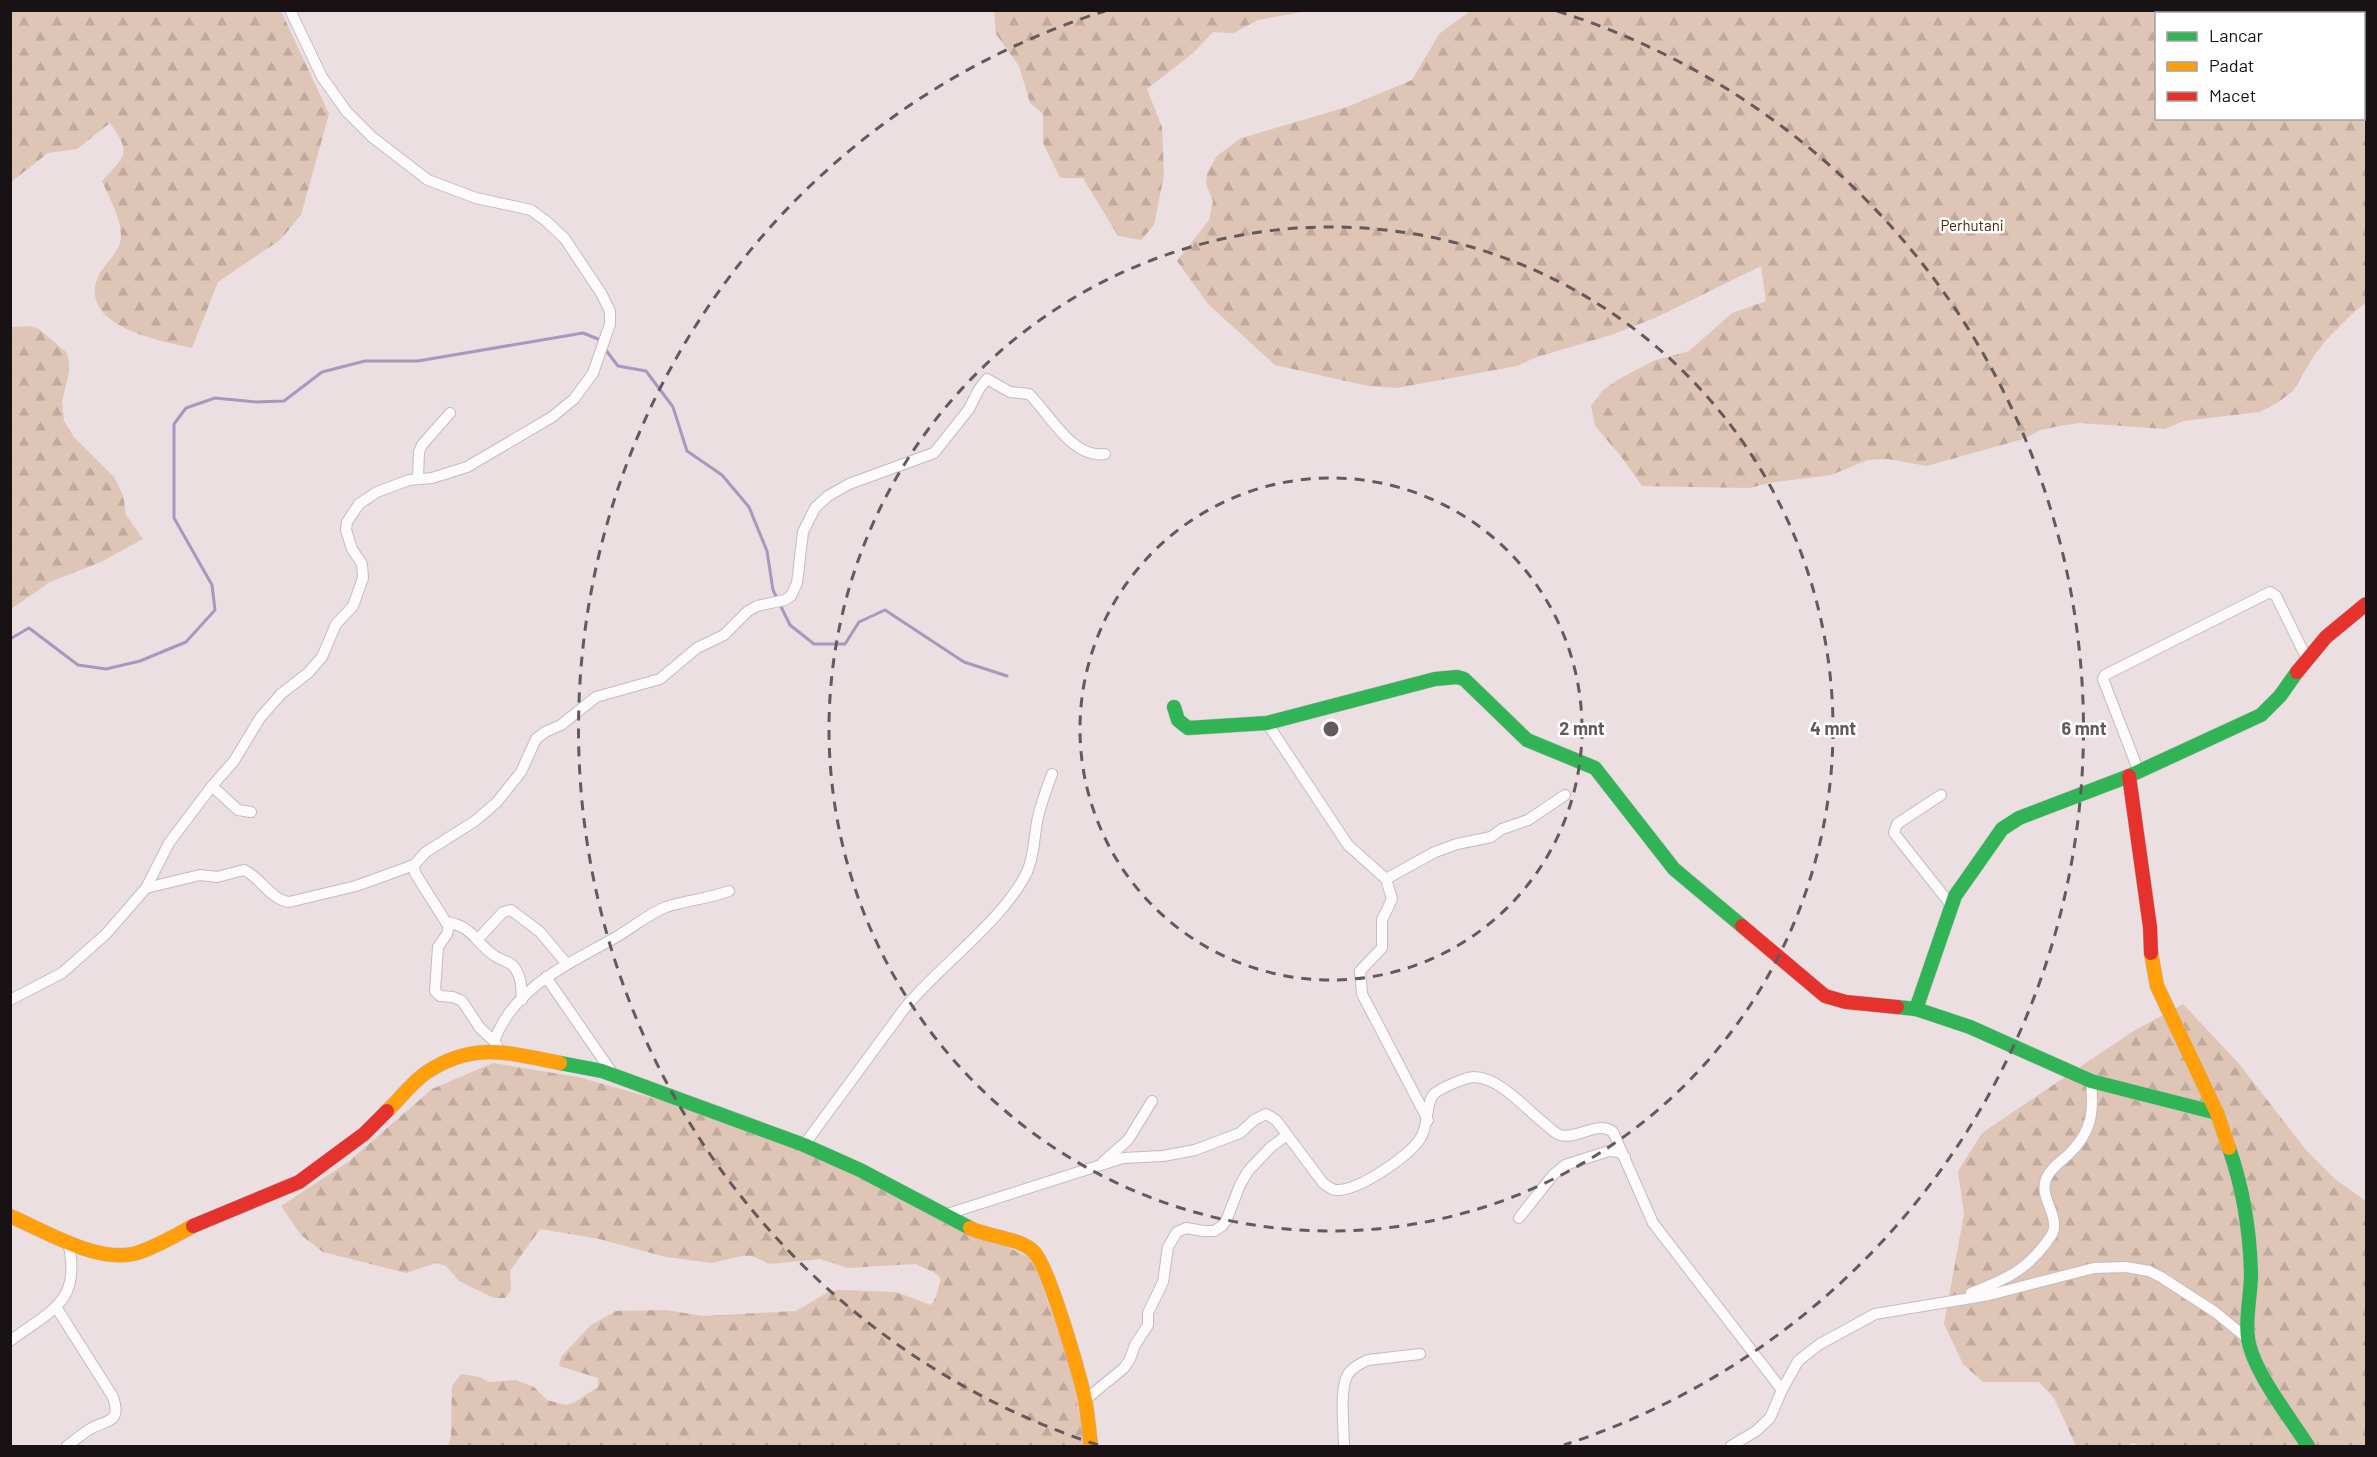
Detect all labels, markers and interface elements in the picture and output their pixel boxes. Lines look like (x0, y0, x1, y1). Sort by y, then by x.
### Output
legend (2155, 12, 2365, 120)
text: Lancar (2209, 24, 2264, 46)
text: Padat (2209, 54, 2254, 76)
text: Macet (2209, 84, 2256, 106)
park label: Perhutani (1940, 216, 2004, 234)
text: 2 mnt (1559, 717, 1605, 739)
text: 4 mnt (1810, 717, 1856, 739)
text: 6 mnt (2062, 717, 2107, 739)
centre of rings (1321, 719, 1341, 739)

